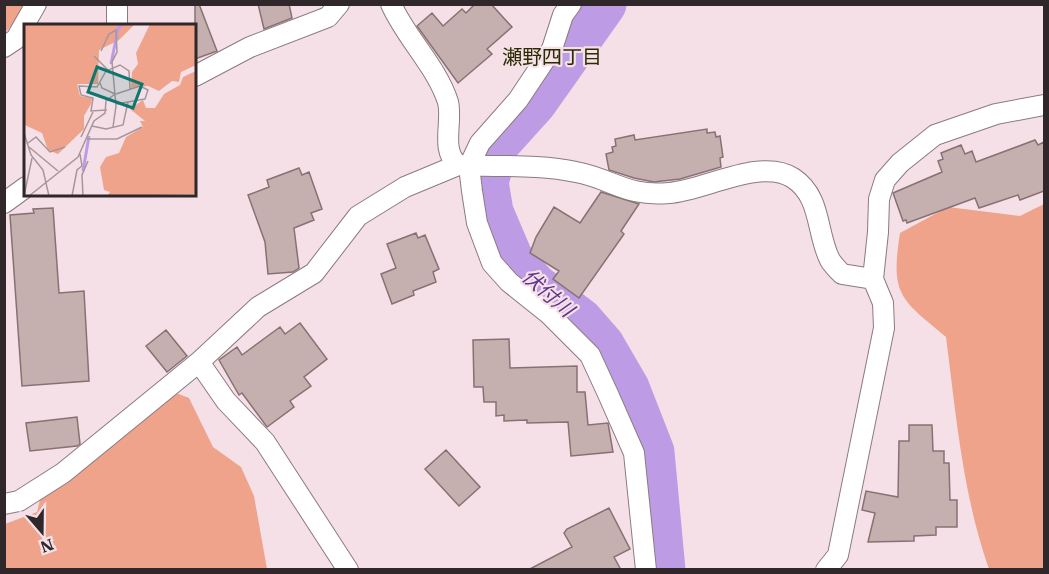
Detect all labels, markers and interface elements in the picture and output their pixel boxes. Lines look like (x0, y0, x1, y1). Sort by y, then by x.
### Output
inset map (24, 24, 196, 196)
district label: 瀬野四丁目 (502, 43, 602, 70)
water label: 伏付川 (517, 263, 581, 324)
north arrow (12, 502, 72, 562)
text: N (38, 535, 56, 558)

